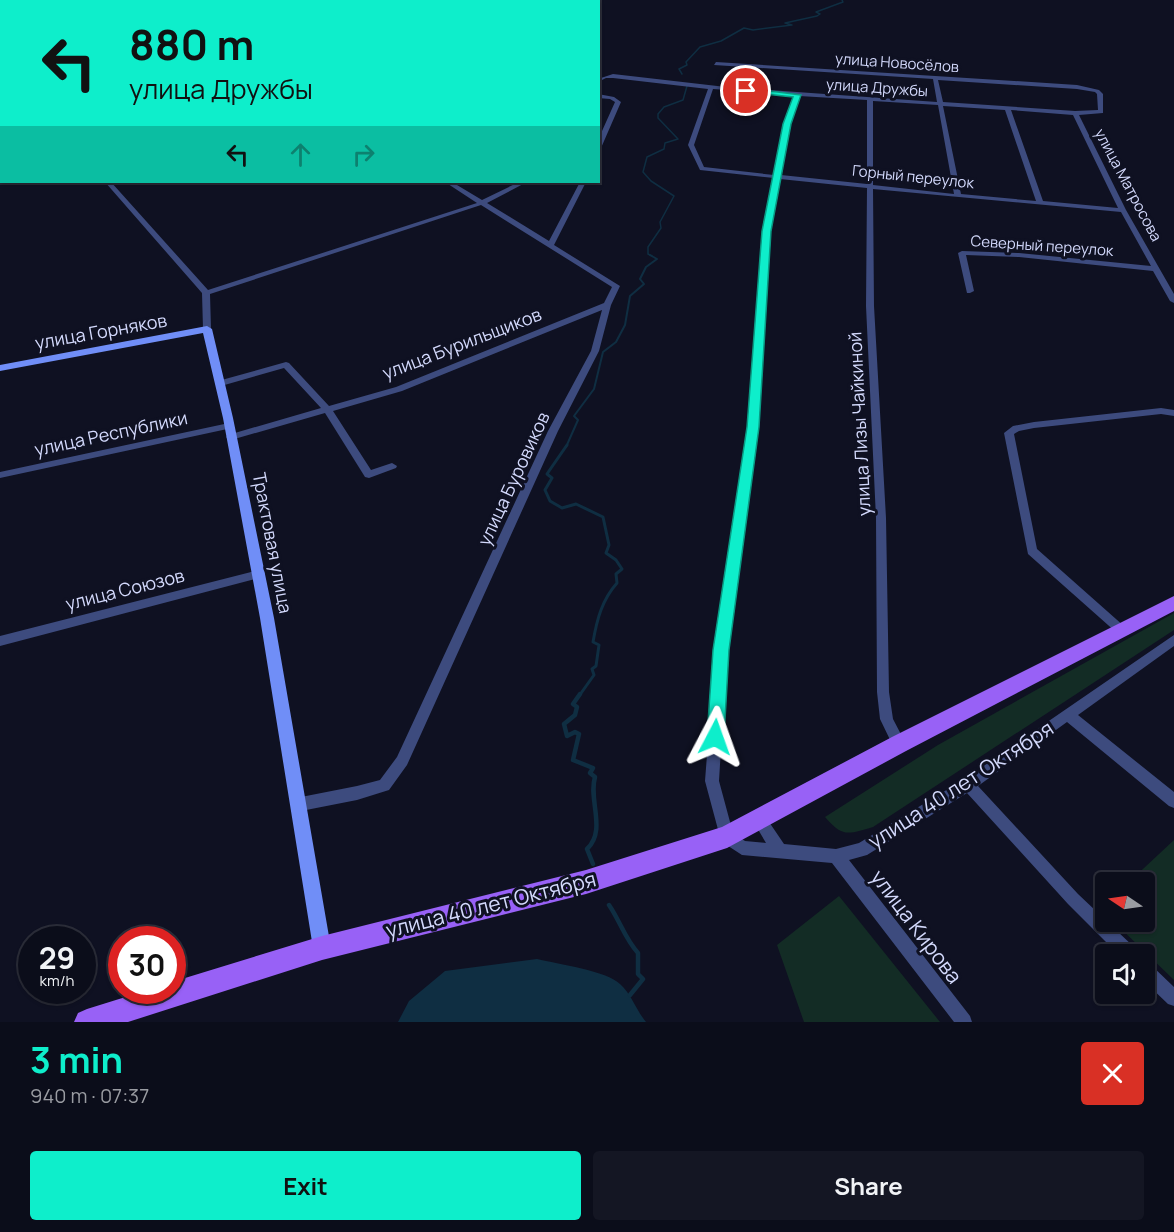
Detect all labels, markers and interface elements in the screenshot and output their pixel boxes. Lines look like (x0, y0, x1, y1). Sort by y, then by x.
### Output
text: 880 m (129, 15, 254, 73)
icon: left (30, 24, 108, 102)
street label: улица Новосёлов (834, 48, 960, 77)
pin (720, 65, 771, 116)
text: улица Дружбы (129, 70, 313, 107)
street label: улица Дружбы (825, 73, 929, 102)
icon: arrive (729, 74, 762, 107)
street label: улица Матросова (1090, 125, 1167, 245)
icon: left (221, 138, 254, 171)
icon: ahead (284, 138, 317, 171)
icon: right (347, 138, 380, 171)
street label: Горный переулок (851, 160, 976, 193)
street label: Северный переулок (970, 230, 1115, 261)
street label: улица Бурильщиков (379, 302, 545, 384)
street label: улица Горняков (33, 308, 169, 354)
street label: улица Лизы Чайкиной (842, 331, 876, 517)
street label: улица Республики (32, 405, 189, 461)
street label: улица Буровиков (472, 407, 555, 549)
street label: Трактовая улица (248, 470, 298, 615)
street label: улица Союзов (63, 563, 187, 615)
position arrow (683, 705, 747, 769)
street label: улица 40 лет Октября (862, 714, 1059, 855)
street label: улица 40 лет Октября (383, 864, 599, 944)
street label: улица Кирова (865, 864, 969, 989)
north arrow (1095, 872, 1155, 932)
map controls (1095, 872, 1155, 1004)
speed limit sign: 30 (108, 926, 186, 1004)
text: 29 (39, 937, 75, 978)
button: sound (1095, 944, 1155, 1004)
text: km/h (40, 970, 74, 991)
text: 3 min (30, 1035, 123, 1084)
button: close (1081, 1042, 1144, 1105)
text: 940 m · 07:37 (30, 1082, 149, 1109)
button: Exit (30, 1151, 581, 1220)
button: Share (593, 1151, 1144, 1220)

